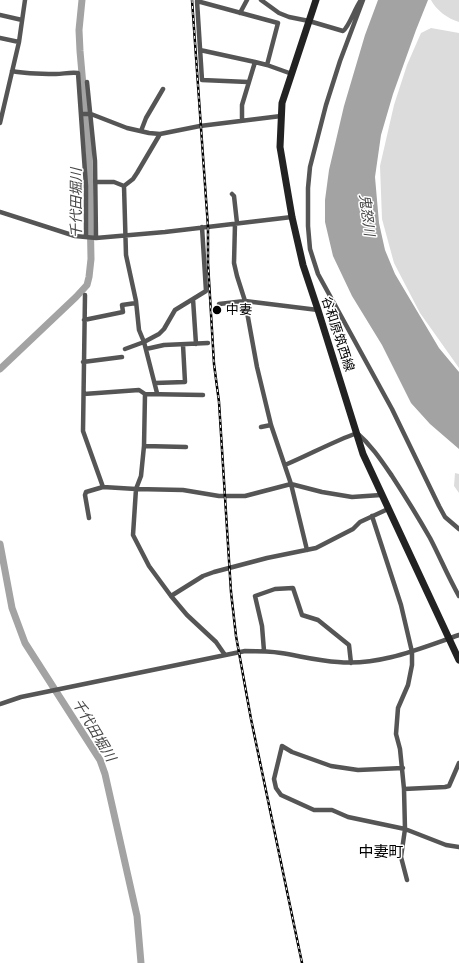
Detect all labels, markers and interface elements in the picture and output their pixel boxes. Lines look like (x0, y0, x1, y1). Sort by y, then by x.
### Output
water label: 千代田堀川 (68, 168, 84, 238)
water label: 鬼怒川 (356, 193, 378, 237)
street label: 谷和原筑西線 (319, 294, 357, 374)
place label: 中妻 (226, 302, 252, 318)
marker: 中妻 (211, 304, 223, 316)
water label: 千代田堀川 (69, 696, 119, 764)
district label: 中妻町 (359, 843, 403, 861)

